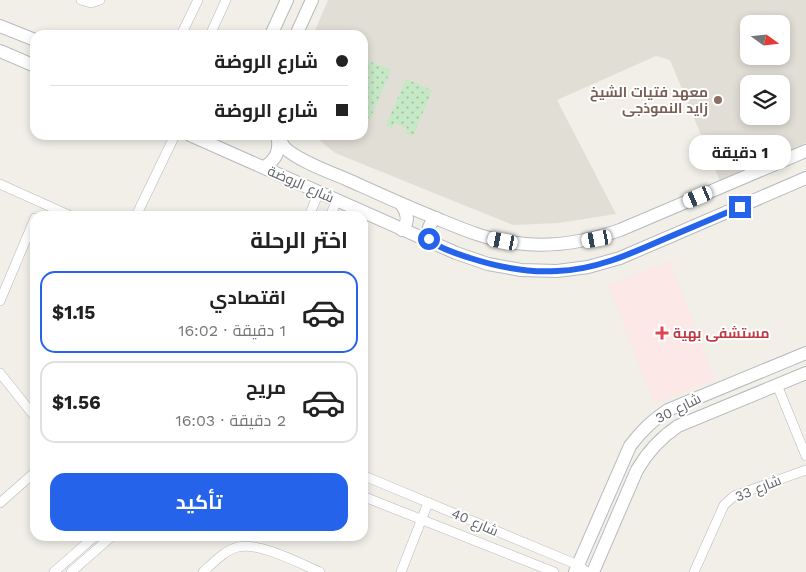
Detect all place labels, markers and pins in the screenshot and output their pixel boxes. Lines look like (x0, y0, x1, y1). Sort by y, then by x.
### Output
place label: معهد فتيات الشيخ زايد النموذجى (590, 84, 708, 117)
marker: معهد فتيات الشيخ زايد النموذجى (712, 94, 724, 106)
place label: مستشفى بهية (673, 325, 769, 342)
marker: مستشفى بهية (655, 326, 669, 340)

